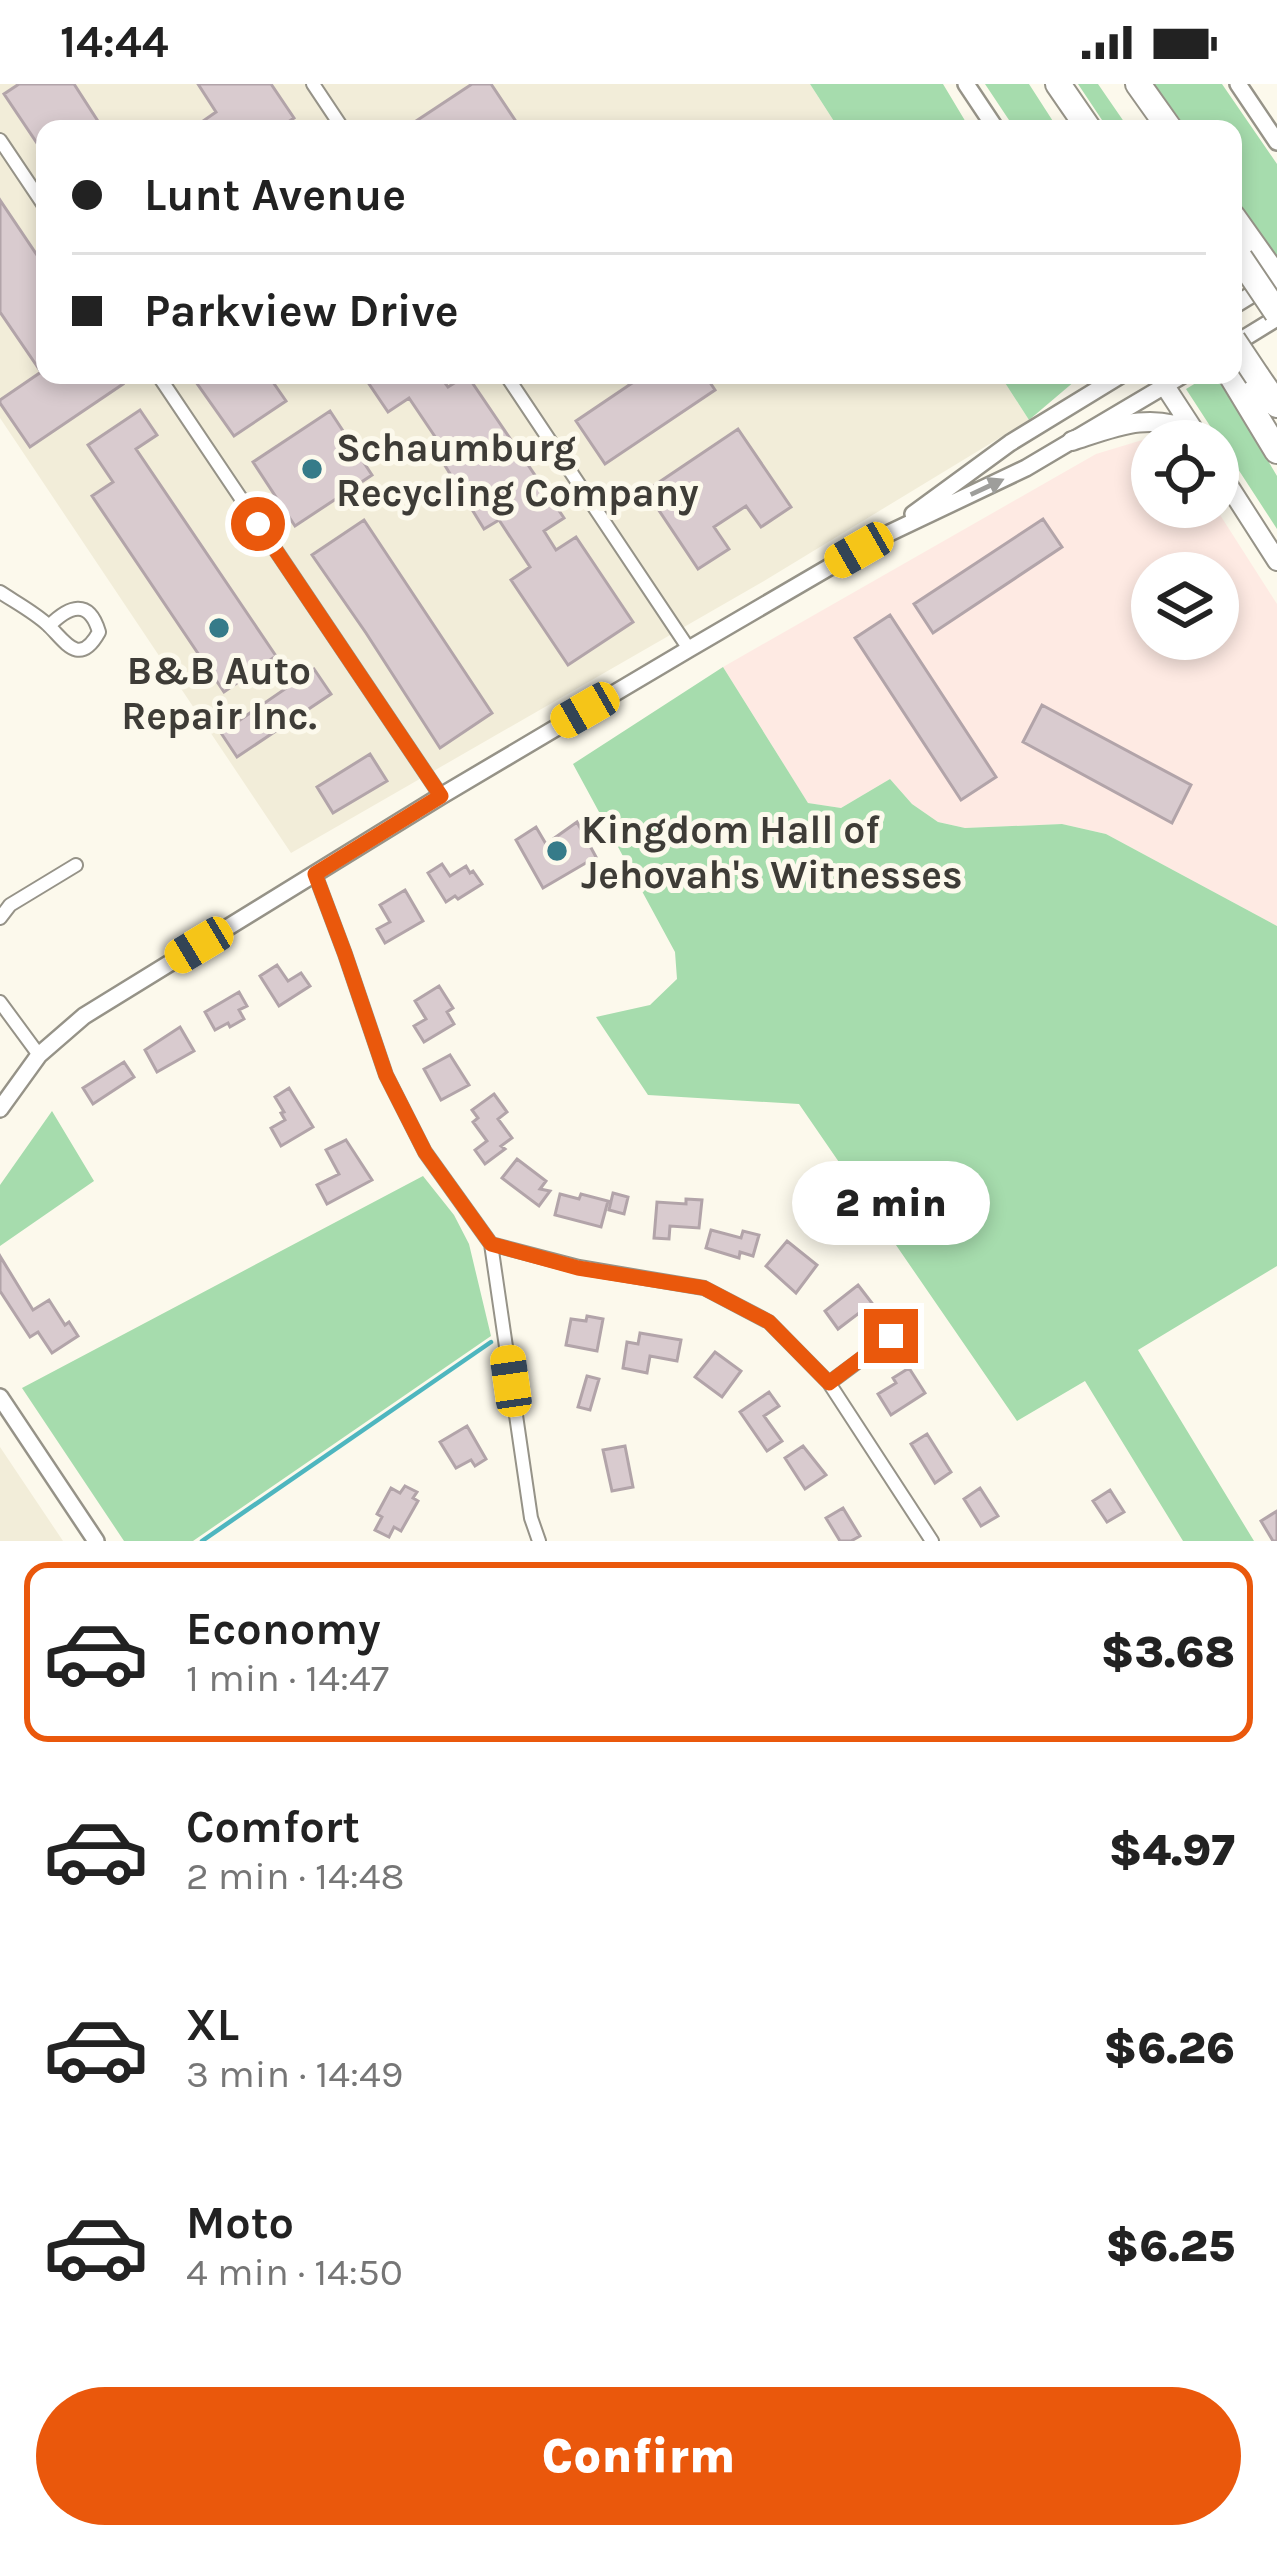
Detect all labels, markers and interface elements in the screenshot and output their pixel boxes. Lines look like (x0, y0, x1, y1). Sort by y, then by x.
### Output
text: 14:44 (60, 16, 169, 68)
text: Lunt Avenue (144, 169, 406, 221)
text: Parkview Drive (144, 285, 459, 337)
map controls (1131, 420, 1239, 660)
button: locate (1131, 420, 1239, 528)
place label: Schaumburg Recycling Company (336, 425, 699, 516)
marker: Schaumburg Recycling Company (299, 456, 325, 482)
one-way arrow (970, 477, 1005, 497)
route start (231, 497, 285, 551)
car (819, 516, 899, 584)
button: layers (1131, 552, 1239, 660)
marker: B&B Auto Repair Inc. (206, 615, 232, 641)
place label: B&B Auto Repair Inc. (121, 648, 317, 739)
car (545, 676, 625, 744)
place label: Kingdom Hall of Jehovah's Witnesses (581, 807, 963, 898)
marker: Kingdom Hall of Jehovah's Witnesses (544, 838, 570, 864)
car (159, 911, 239, 979)
callout: 2 min (792, 1162, 990, 1246)
text: 2 min (835, 1180, 947, 1226)
route end (864, 1309, 918, 1363)
car (488, 1343, 534, 1419)
icon: car (42, 1598, 150, 1706)
text: Economy (186, 1603, 381, 1655)
text: $3.68 (1101, 1626, 1235, 1678)
text: 1 min · 14:47 (186, 1655, 389, 1701)
icon: car (42, 1796, 150, 1904)
text: Comfort (186, 1801, 360, 1853)
text: $4.97 (1109, 1824, 1235, 1876)
text: 2 min · 14:48 (186, 1853, 404, 1899)
icon: car (42, 1994, 150, 2102)
text: XL (186, 1999, 239, 2051)
text: $6.26 (1104, 2022, 1235, 2074)
text: 3 min · 14:49 (186, 2051, 403, 2097)
icon: car (42, 2192, 150, 2300)
text: Moto (186, 2197, 294, 2249)
text: $6.25 (1105, 2220, 1235, 2272)
text: 4 min · 14:50 (186, 2249, 403, 2295)
button: Confirm (36, 2387, 1241, 2525)

